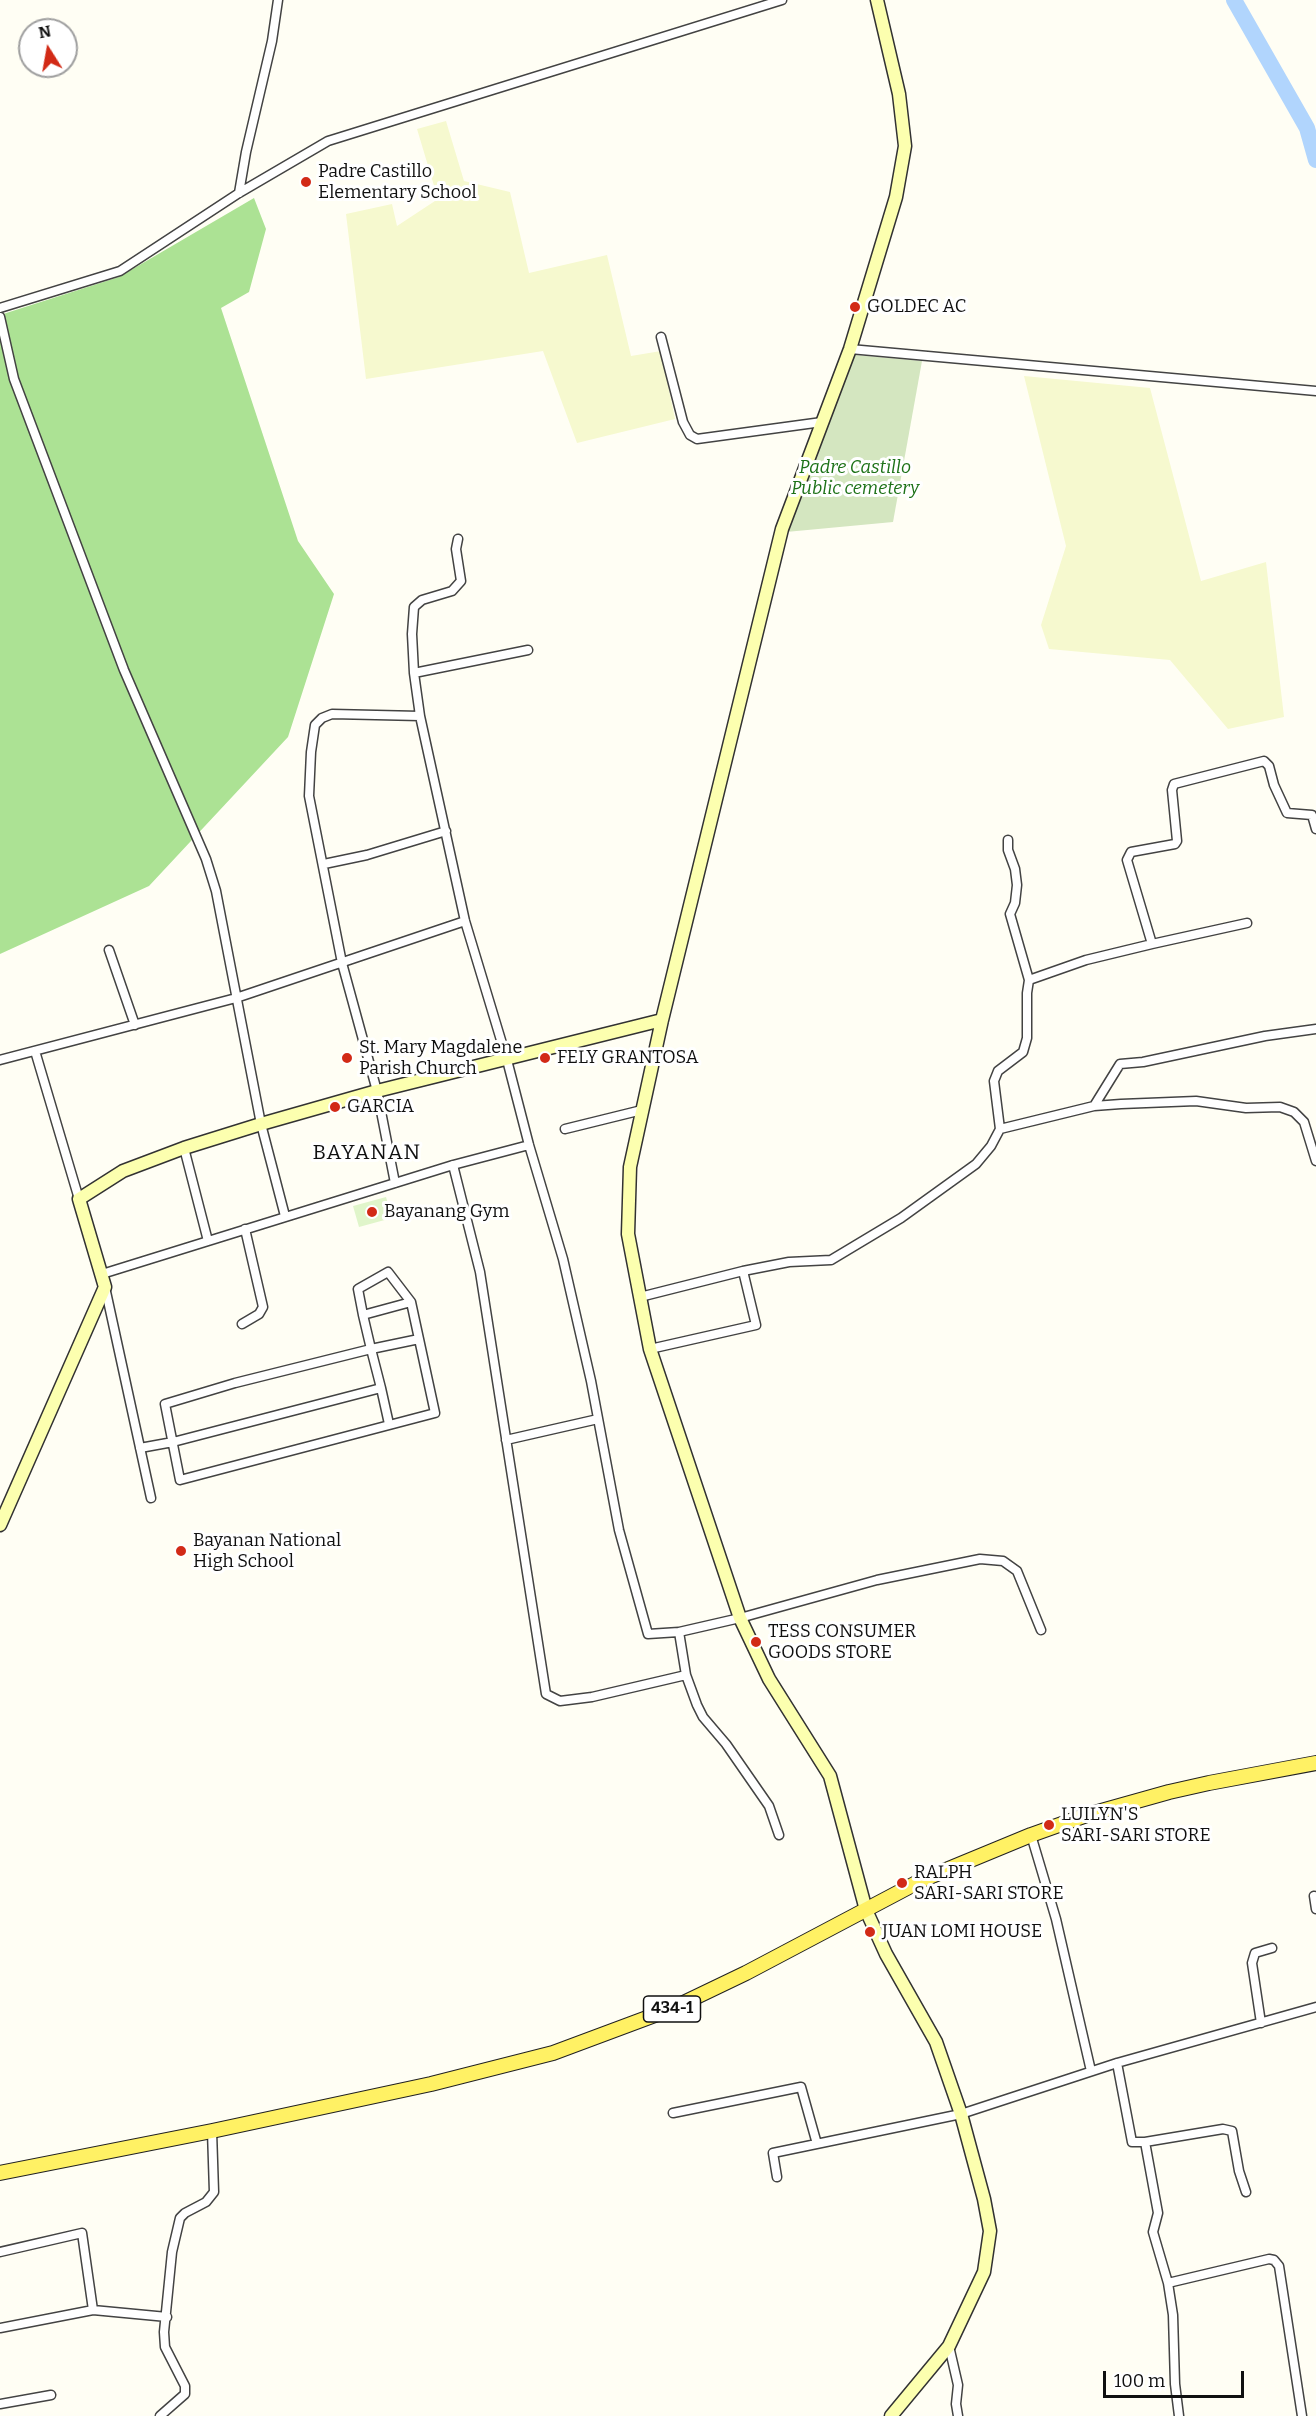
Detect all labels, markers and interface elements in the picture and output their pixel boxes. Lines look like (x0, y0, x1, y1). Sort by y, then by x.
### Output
north arrow (18, 18, 78, 78)
text: N (37, 21, 53, 42)
place label: Padre Castillo Elementary School (318, 161, 477, 204)
marker: Padre Castillo Elementary School (299, 175, 313, 189)
place label: GOLDEC AC (867, 296, 966, 318)
marker: GOLDEC AC (848, 300, 862, 314)
park label: Padre Castillo Public cemetery (791, 457, 919, 500)
place label: St. Mary Magdalene Parish Church (359, 1037, 522, 1080)
place label: FELY GRANTOSA (557, 1047, 698, 1069)
marker: St. Mary Magdalene Parish Church (340, 1051, 354, 1065)
marker: FELY GRANTOSA (538, 1051, 552, 1065)
place label: GARCIA (347, 1096, 414, 1118)
marker: GARCIA (328, 1100, 342, 1114)
district label: BAYANAN (312, 1140, 422, 1166)
place label: Bayanang Gym (384, 1201, 509, 1223)
marker: Bayanang Gym (365, 1205, 379, 1219)
place label: Bayanan National High School (193, 1530, 341, 1572)
marker: Bayanan National High School (174, 1544, 188, 1558)
place label: TESS CONSUMER GOODS STORE (768, 1621, 916, 1664)
marker: TESS CONSUMER GOODS STORE (749, 1635, 763, 1649)
place label: LUILYN'S SARI-SARI STORE (1061, 1804, 1211, 1846)
marker: LUILYN'S SARI-SARI STORE (1042, 1818, 1056, 1832)
place label: RALPH SARI-SARI STORE (914, 1862, 1064, 1904)
marker: RALPH SARI-SARI STORE (895, 1876, 909, 1890)
place label: JUAN LOMI HOUSE (882, 1921, 1042, 1943)
marker: JUAN LOMI HOUSE (863, 1925, 877, 1939)
road number: 434-1 (644, 1996, 700, 2022)
scale bar (1106, 2359, 1247, 2397)
text: 100 m (1114, 2370, 1165, 2392)

